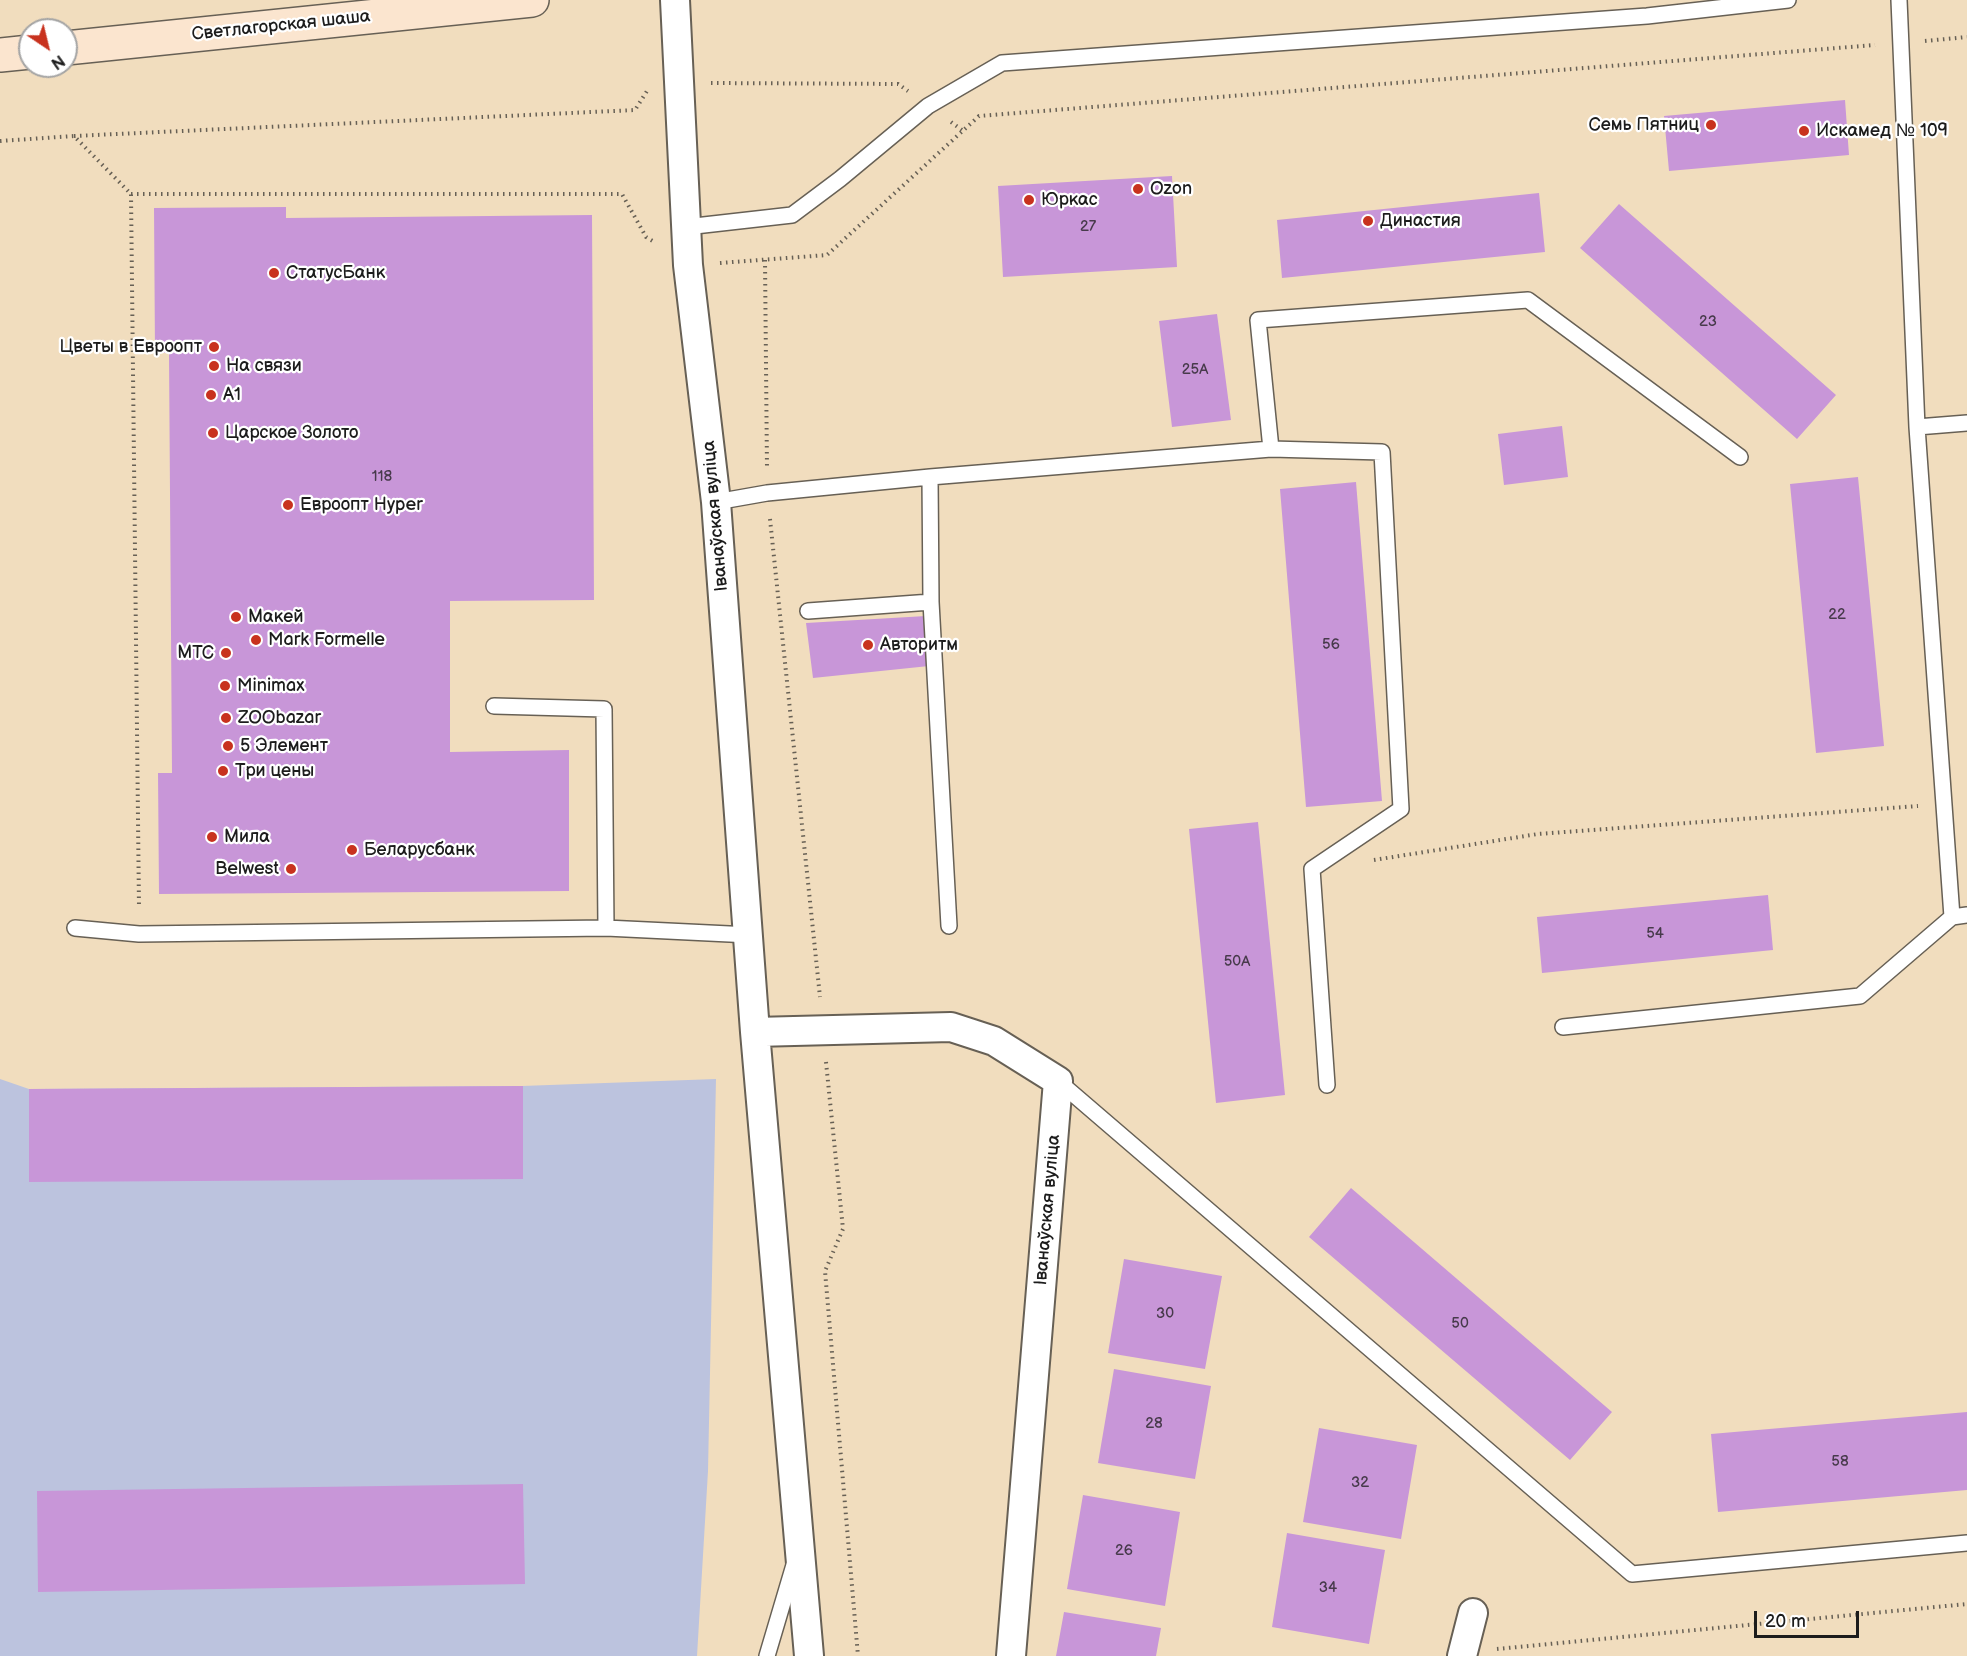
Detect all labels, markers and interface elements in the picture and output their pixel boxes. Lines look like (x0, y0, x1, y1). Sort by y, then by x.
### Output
street label: Светлагорская шаша (191, 6, 371, 46)
north arrow (18, 18, 78, 78)
text: N (47, 50, 68, 73)
place label: Семь Пятниц (1588, 114, 1699, 136)
marker: Семь Пятниц (1704, 118, 1718, 132)
place label: Искамед № 109 (1816, 120, 1948, 142)
marker: Искамед № 109 (1797, 124, 1811, 138)
place label: Ozon (1150, 178, 1192, 200)
marker: Ozon (1131, 182, 1145, 196)
place label: Юркас (1041, 189, 1098, 211)
marker: Юркас (1022, 193, 1036, 207)
place label: Династия (1380, 210, 1461, 232)
marker: Династия (1361, 214, 1375, 228)
house number: 27 (1080, 218, 1096, 236)
place label: СтатусБанк (286, 262, 385, 284)
marker: СтатусБанк (267, 266, 281, 280)
house number: 23 (1699, 313, 1717, 331)
place label: Цветы в Евроопт (59, 336, 202, 358)
marker: Цветы в Евроопт (207, 340, 221, 354)
place label: На связи (226, 355, 302, 377)
marker: На связи (207, 359, 221, 373)
house number: 25А (1182, 361, 1208, 379)
place label: A1 (223, 384, 241, 406)
marker: A1 (204, 388, 218, 402)
place label: Царское Золото (225, 422, 358, 444)
marker: Царское Золото (206, 426, 220, 440)
street label: Іванаўская вуліца (699, 440, 733, 592)
house number: 118 (372, 468, 392, 486)
place label: Евроопт Hyper (300, 494, 423, 516)
marker: Евроопт Hyper (281, 498, 295, 512)
place label: Макей (248, 606, 304, 628)
house number: 22 (1828, 606, 1846, 624)
marker: Макей (229, 610, 243, 624)
place label: Mark Formelle (268, 629, 385, 651)
marker: Mark Formelle (249, 633, 263, 647)
place label: Авторитм (880, 634, 958, 656)
house number: 56 (1322, 636, 1340, 654)
marker: Авторитм (861, 638, 875, 652)
place label: МТС (177, 642, 214, 664)
marker: МТС (219, 646, 233, 660)
place label: Minimax (237, 675, 305, 697)
marker: Minimax (218, 679, 232, 693)
place label: ZOObazar (238, 707, 321, 729)
marker: ZOObazar (219, 711, 233, 725)
place label: 5 Элемент (240, 735, 328, 757)
marker: 5 Элемент (221, 739, 235, 753)
place label: Три цены (235, 760, 314, 782)
marker: Три цены (216, 764, 230, 778)
place label: Мила (224, 826, 270, 848)
marker: Мила (205, 830, 219, 844)
place label: Беларусбанк (364, 839, 475, 861)
marker: Беларусбанк (345, 843, 359, 857)
place label: Belwest (215, 858, 279, 880)
marker: Belwest (284, 862, 298, 876)
house number: 54 (1646, 925, 1664, 943)
house number: 50А (1224, 953, 1250, 971)
street label: Іванаўская вуліца (1031, 1134, 1065, 1286)
house number: 30 (1156, 1305, 1174, 1323)
house number: 50 (1451, 1315, 1469, 1333)
house number: 28 (1145, 1415, 1163, 1433)
house number: 58 (1831, 1453, 1849, 1471)
house number: 32 (1351, 1474, 1369, 1492)
house number: 26 (1115, 1542, 1133, 1560)
house number: 34 (1319, 1579, 1337, 1597)
scale bar (1757, 1599, 1862, 1637)
text: 20 m (1765, 1611, 1806, 1632)

